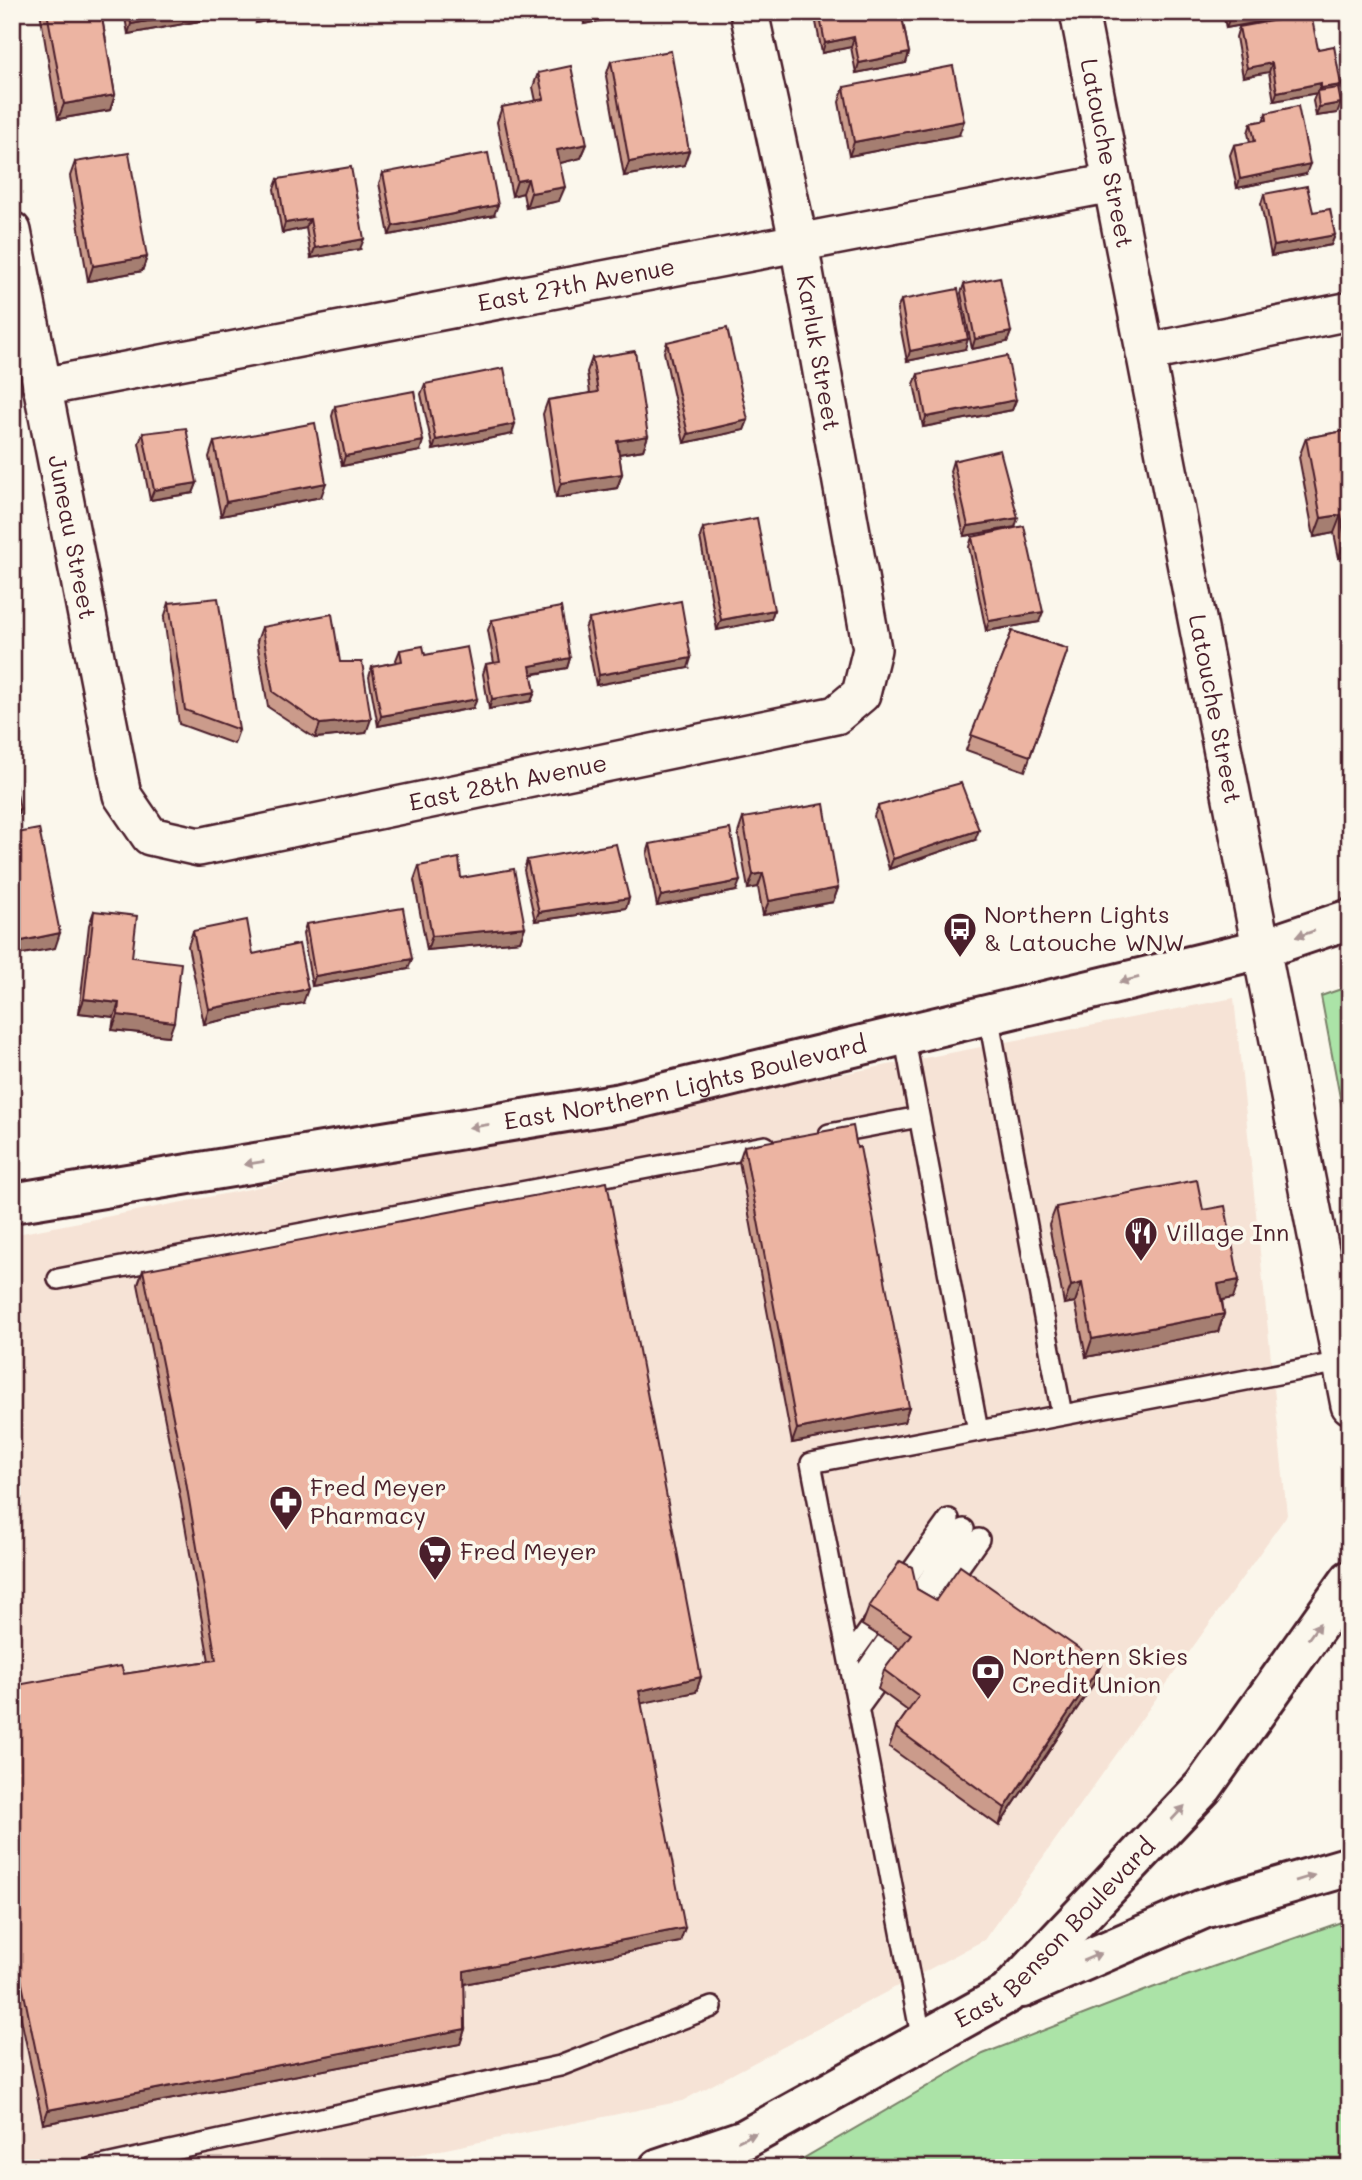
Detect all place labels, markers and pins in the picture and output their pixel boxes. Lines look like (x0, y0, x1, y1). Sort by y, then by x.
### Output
place label: Northern Lights & Latouche WNW (984, 898, 1185, 957)
bus stop icon: Northern Lights & Latouche WNW (941, 910, 979, 959)
restaurant icon: Village Inn (1122, 1214, 1160, 1263)
place label: Village Inn (1166, 1216, 1289, 1247)
place label: Fred Meyer Pharmacy (310, 1471, 447, 1530)
pharmacy icon: Fred Meyer Pharmacy (267, 1483, 305, 1532)
supermarket icon: Fred Meyer (416, 1533, 454, 1582)
place label: Fred Meyer (460, 1535, 597, 1566)
place label: Northern Skies Credit Union (1012, 1640, 1188, 1699)
bank icon: Northern Skies Credit Union (969, 1652, 1007, 1701)

